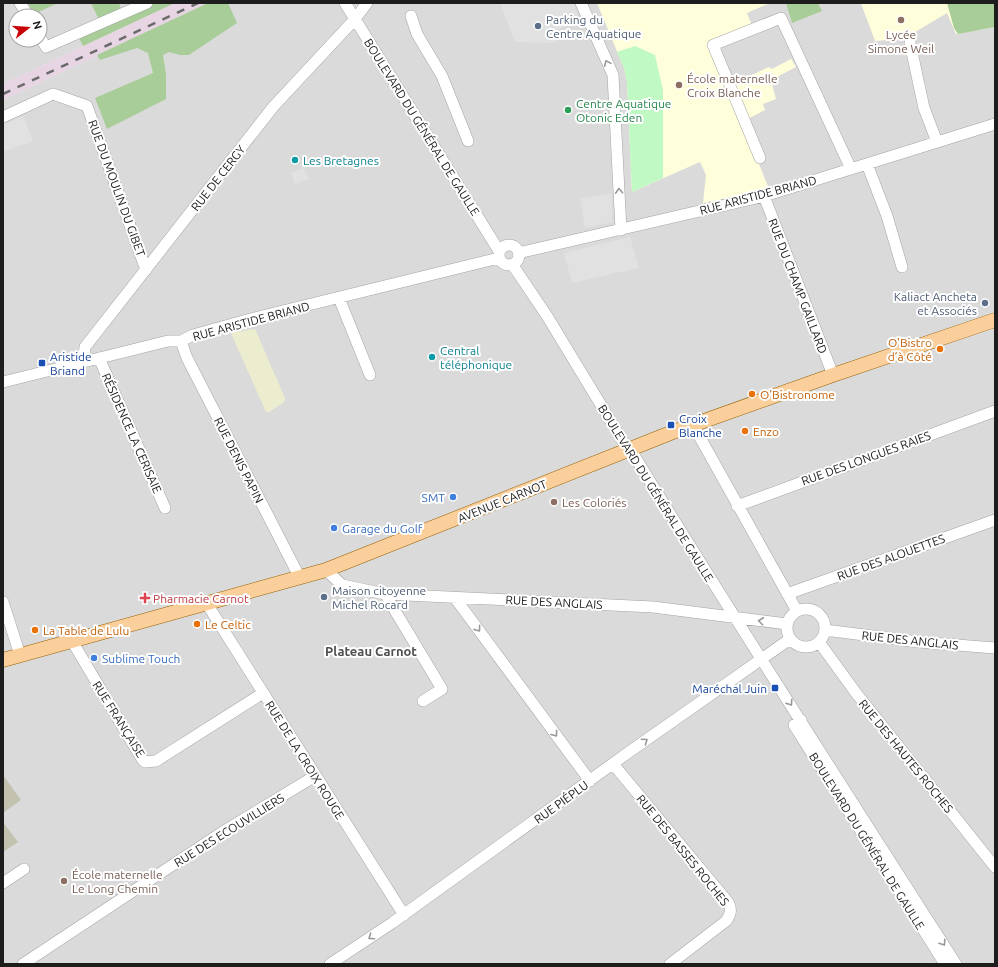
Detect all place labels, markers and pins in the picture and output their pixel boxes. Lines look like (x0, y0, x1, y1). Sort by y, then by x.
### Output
place label: Parking du Centre Aquatique (546, 13, 641, 40)
marker: Lycée Simone Weil (896, 15, 906, 25)
marker: Parking du Centre Aquatique (533, 21, 543, 31)
place label: Lycée Simone Weil (868, 28, 934, 55)
place label: École maternelle Croix Blanche (687, 72, 778, 99)
marker: École maternelle Croix Blanche (674, 80, 684, 90)
place label: Centre Aquatique Otonic Eden (576, 97, 671, 124)
marker: Centre Aquatique Otonic Eden (563, 105, 573, 115)
place label: Les Bretagnes (303, 154, 379, 167)
marker: Les Bretagnes (290, 155, 300, 165)
place label: Kaliact Ancheta et Associés (894, 290, 977, 317)
marker: Kaliact Ancheta et Associés (980, 298, 990, 308)
place label: O'Bistro d’à Côté (888, 336, 932, 363)
place label: Central téléphonique (440, 344, 512, 371)
marker: O'Bistro d’à Côté (935, 344, 945, 354)
place label: Aristide Briand (50, 350, 92, 377)
marker: Central téléphonique (427, 352, 437, 362)
marker: Aristide Briand (37, 358, 47, 368)
place label: O'Bistronome (760, 388, 835, 401)
marker: O'Bistronome (747, 389, 757, 399)
place label: Croix Blanche (679, 412, 722, 439)
marker: Croix Blanche (666, 420, 676, 430)
place label: Enzo (753, 425, 779, 438)
marker: Enzo (740, 426, 750, 436)
place label: SMT (422, 491, 445, 504)
marker: SMT (448, 492, 458, 502)
place label: Les Coloriés (562, 496, 627, 509)
marker: Les Coloriés (549, 497, 559, 507)
place label: Garage du Golf (342, 522, 423, 535)
marker: Garage du Golf (329, 523, 339, 533)
place label: Maison citoyenne Michel Rocard (332, 584, 426, 611)
place label: Pharmacie Carnot (153, 592, 249, 605)
marker: Maison citoyenne Michel Rocard (319, 592, 329, 602)
marker: Pharmacie Carnot (140, 593, 150, 603)
place label: Le Celtic (205, 618, 251, 631)
marker: Le Celtic (192, 619, 202, 629)
place label: La Table de Lulu (43, 624, 129, 637)
marker: La Table de Lulu (30, 625, 40, 635)
place label: Sublime Touch (102, 652, 180, 665)
marker: Sublime Touch (89, 653, 99, 663)
place label: Maréchal Juin (692, 682, 767, 695)
marker: Maréchal Juin (770, 683, 780, 693)
place label: École maternelle Le Long Chemin (72, 868, 163, 895)
marker: École maternelle Le Long Chemin (59, 876, 69, 886)

